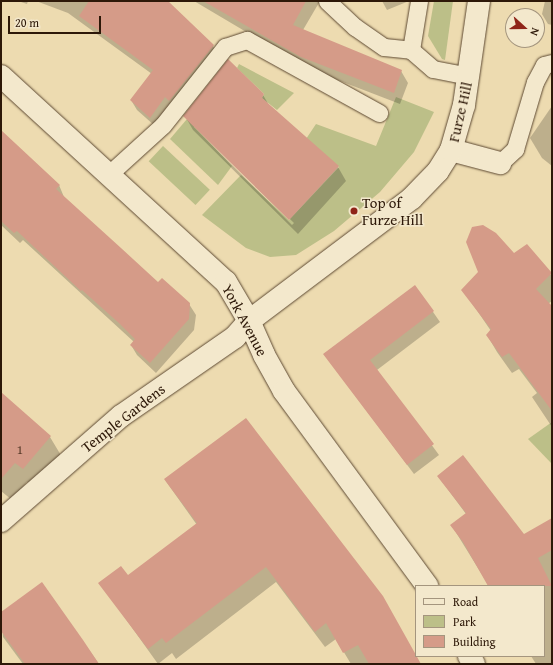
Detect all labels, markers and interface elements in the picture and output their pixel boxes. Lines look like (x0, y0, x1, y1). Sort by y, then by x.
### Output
scale bar (10, 8, 103, 34)
north arrow (505, 8, 545, 48)
text: 20 m (15, 14, 39, 31)
text: N (526, 26, 544, 38)
street label: Furze Hill (444, 80, 476, 144)
place label: Top of Furze Hill (362, 193, 423, 228)
marker: Top of Furze Hill (349, 206, 359, 216)
street label: York Avenue (219, 281, 271, 359)
street label: Temple Gardens (78, 380, 168, 456)
house number: 1 (17, 442, 23, 458)
legend (415, 585, 545, 657)
text: Road (453, 593, 478, 610)
text: Park (453, 613, 476, 630)
text: Building (453, 633, 496, 650)

